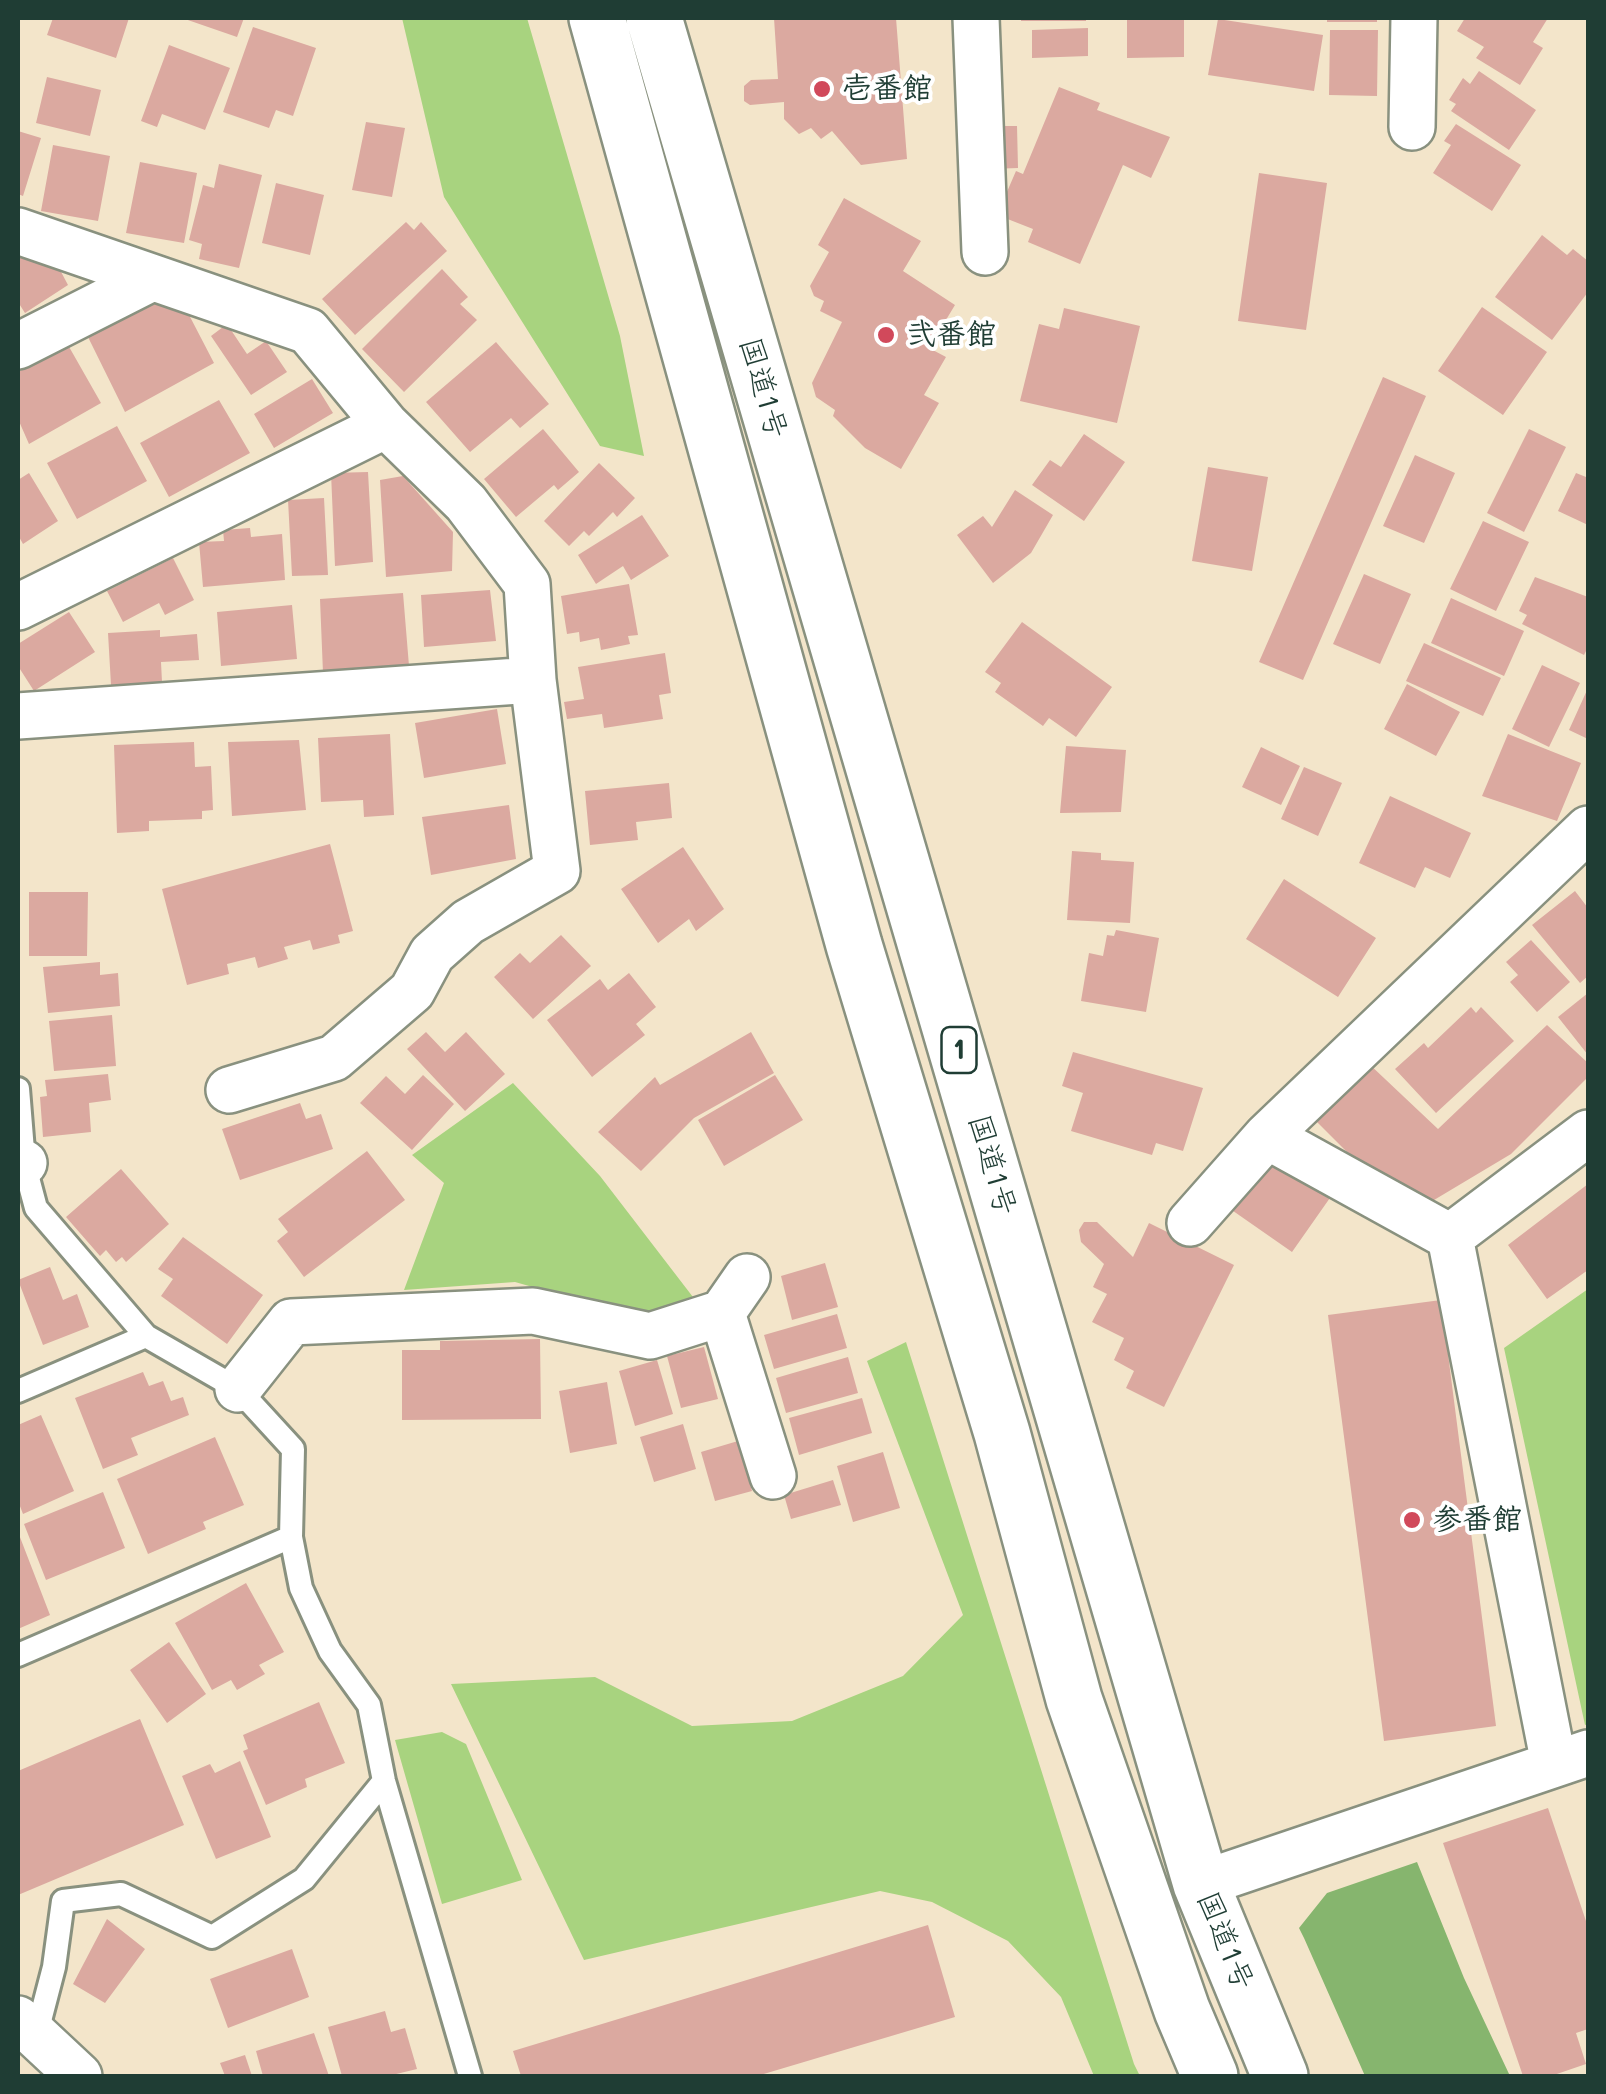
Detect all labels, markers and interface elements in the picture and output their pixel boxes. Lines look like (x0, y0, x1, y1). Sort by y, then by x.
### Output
place label: 壱番館 (842, 71, 932, 107)
marker: 壱番館 (811, 78, 833, 100)
place label: 弐番館 (906, 317, 996, 353)
marker: 弐番館 (875, 324, 897, 346)
street label: 国道1号 (731, 333, 795, 443)
road number: 1 (942, 1027, 976, 1073)
street label: 国道1号 (960, 1110, 1024, 1220)
place label: 参番館 (1432, 1502, 1522, 1538)
marker: 参番館 (1401, 1509, 1423, 1531)
street label: 国道1号 (1189, 1886, 1261, 1996)

